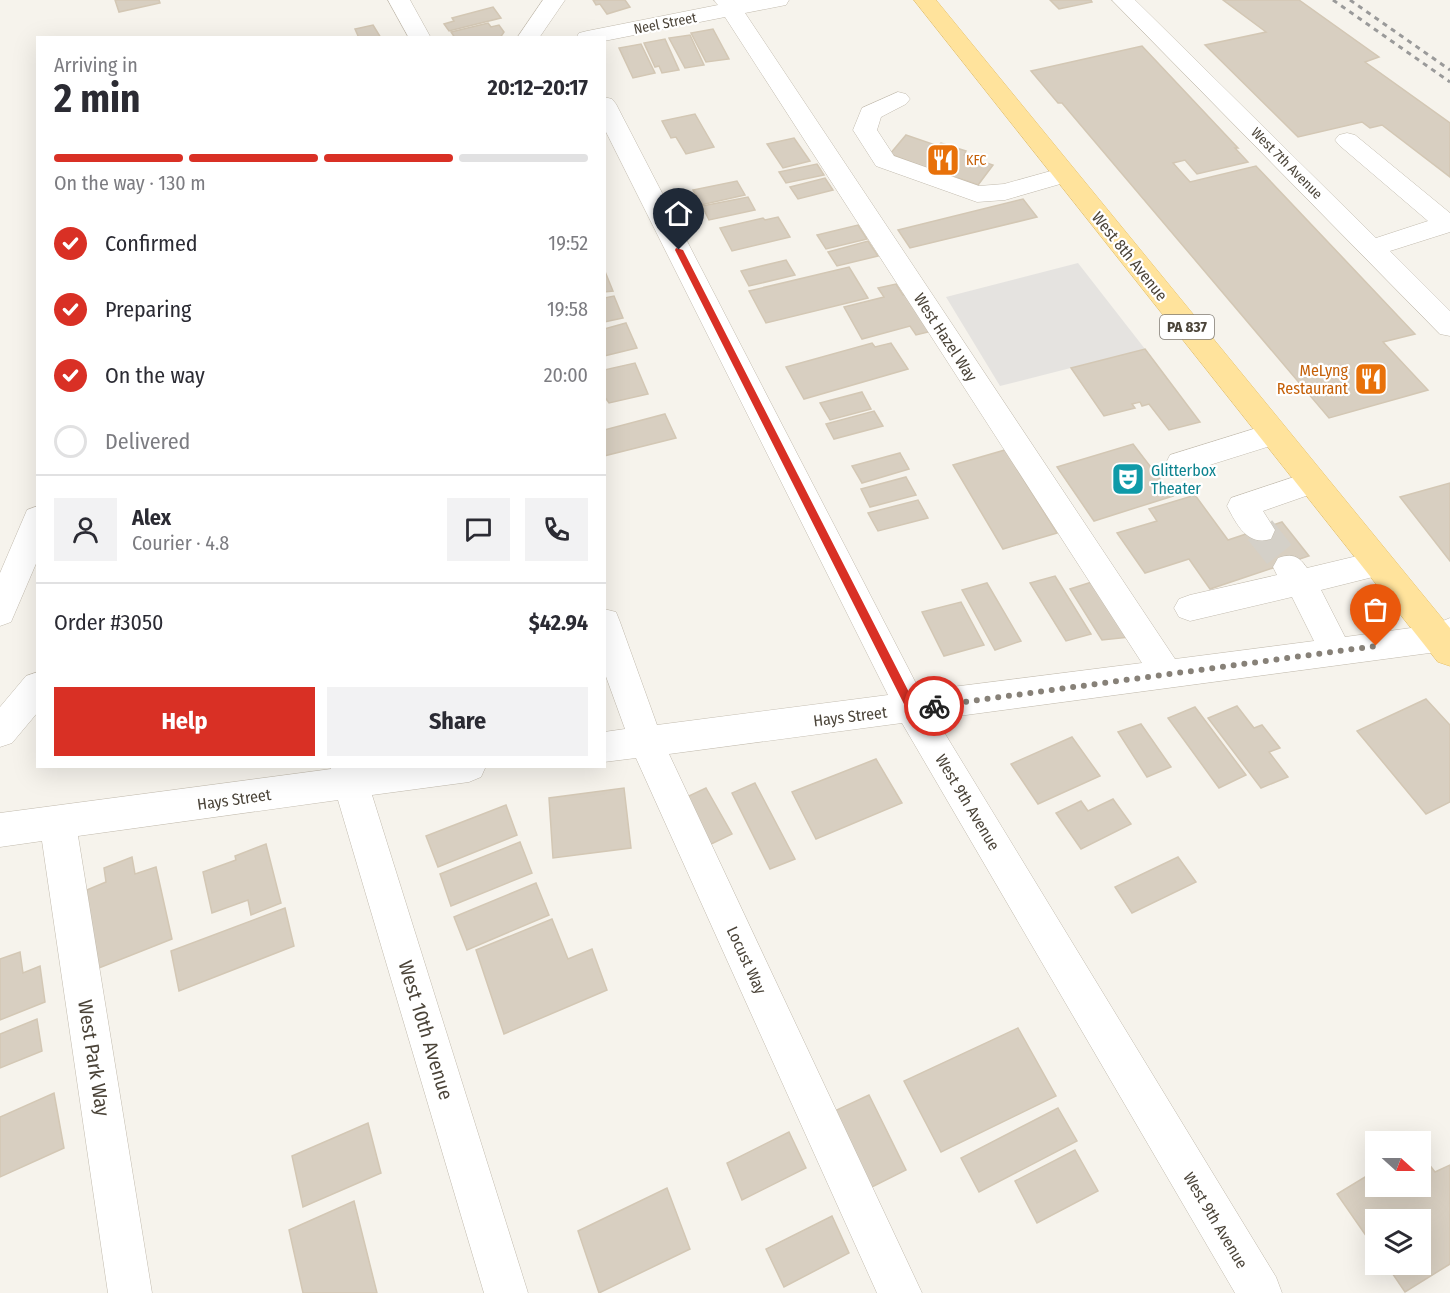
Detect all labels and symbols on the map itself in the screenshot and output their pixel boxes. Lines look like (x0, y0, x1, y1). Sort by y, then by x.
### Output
street label: Neel Street (632, 9, 698, 38)
street label: West 7th Avenue (1247, 124, 1326, 203)
restaurant icon: KFC (925, 142, 961, 178)
place label: KFC (966, 152, 986, 169)
pin (653, 188, 704, 250)
street label: West 8th Avenue (1088, 208, 1171, 305)
street label: West Hazel Way (910, 290, 982, 386)
road number: PA 837 (1160, 315, 1214, 339)
place label: MeLyng Restaurant (1277, 361, 1349, 398)
restaurant icon: MeLyng Restaurant (1353, 361, 1389, 397)
theatre icon: Glitterbox Theater (1110, 461, 1146, 497)
place label: Glitterbox Theater (1151, 461, 1216, 498)
pin (1350, 584, 1401, 646)
courier (904, 676, 964, 736)
street label: Hays Street (812, 702, 889, 730)
street label: West 9th Avenue (931, 751, 1004, 854)
street label: Hays Street (196, 785, 273, 814)
street label: Locust Way (723, 923, 771, 998)
street label: West 10th Avenue (393, 957, 459, 1103)
street label: West Park Way (73, 998, 115, 1118)
north arrow (1365, 1131, 1431, 1197)
street label: West 9th Avenue (1179, 1169, 1252, 1272)

